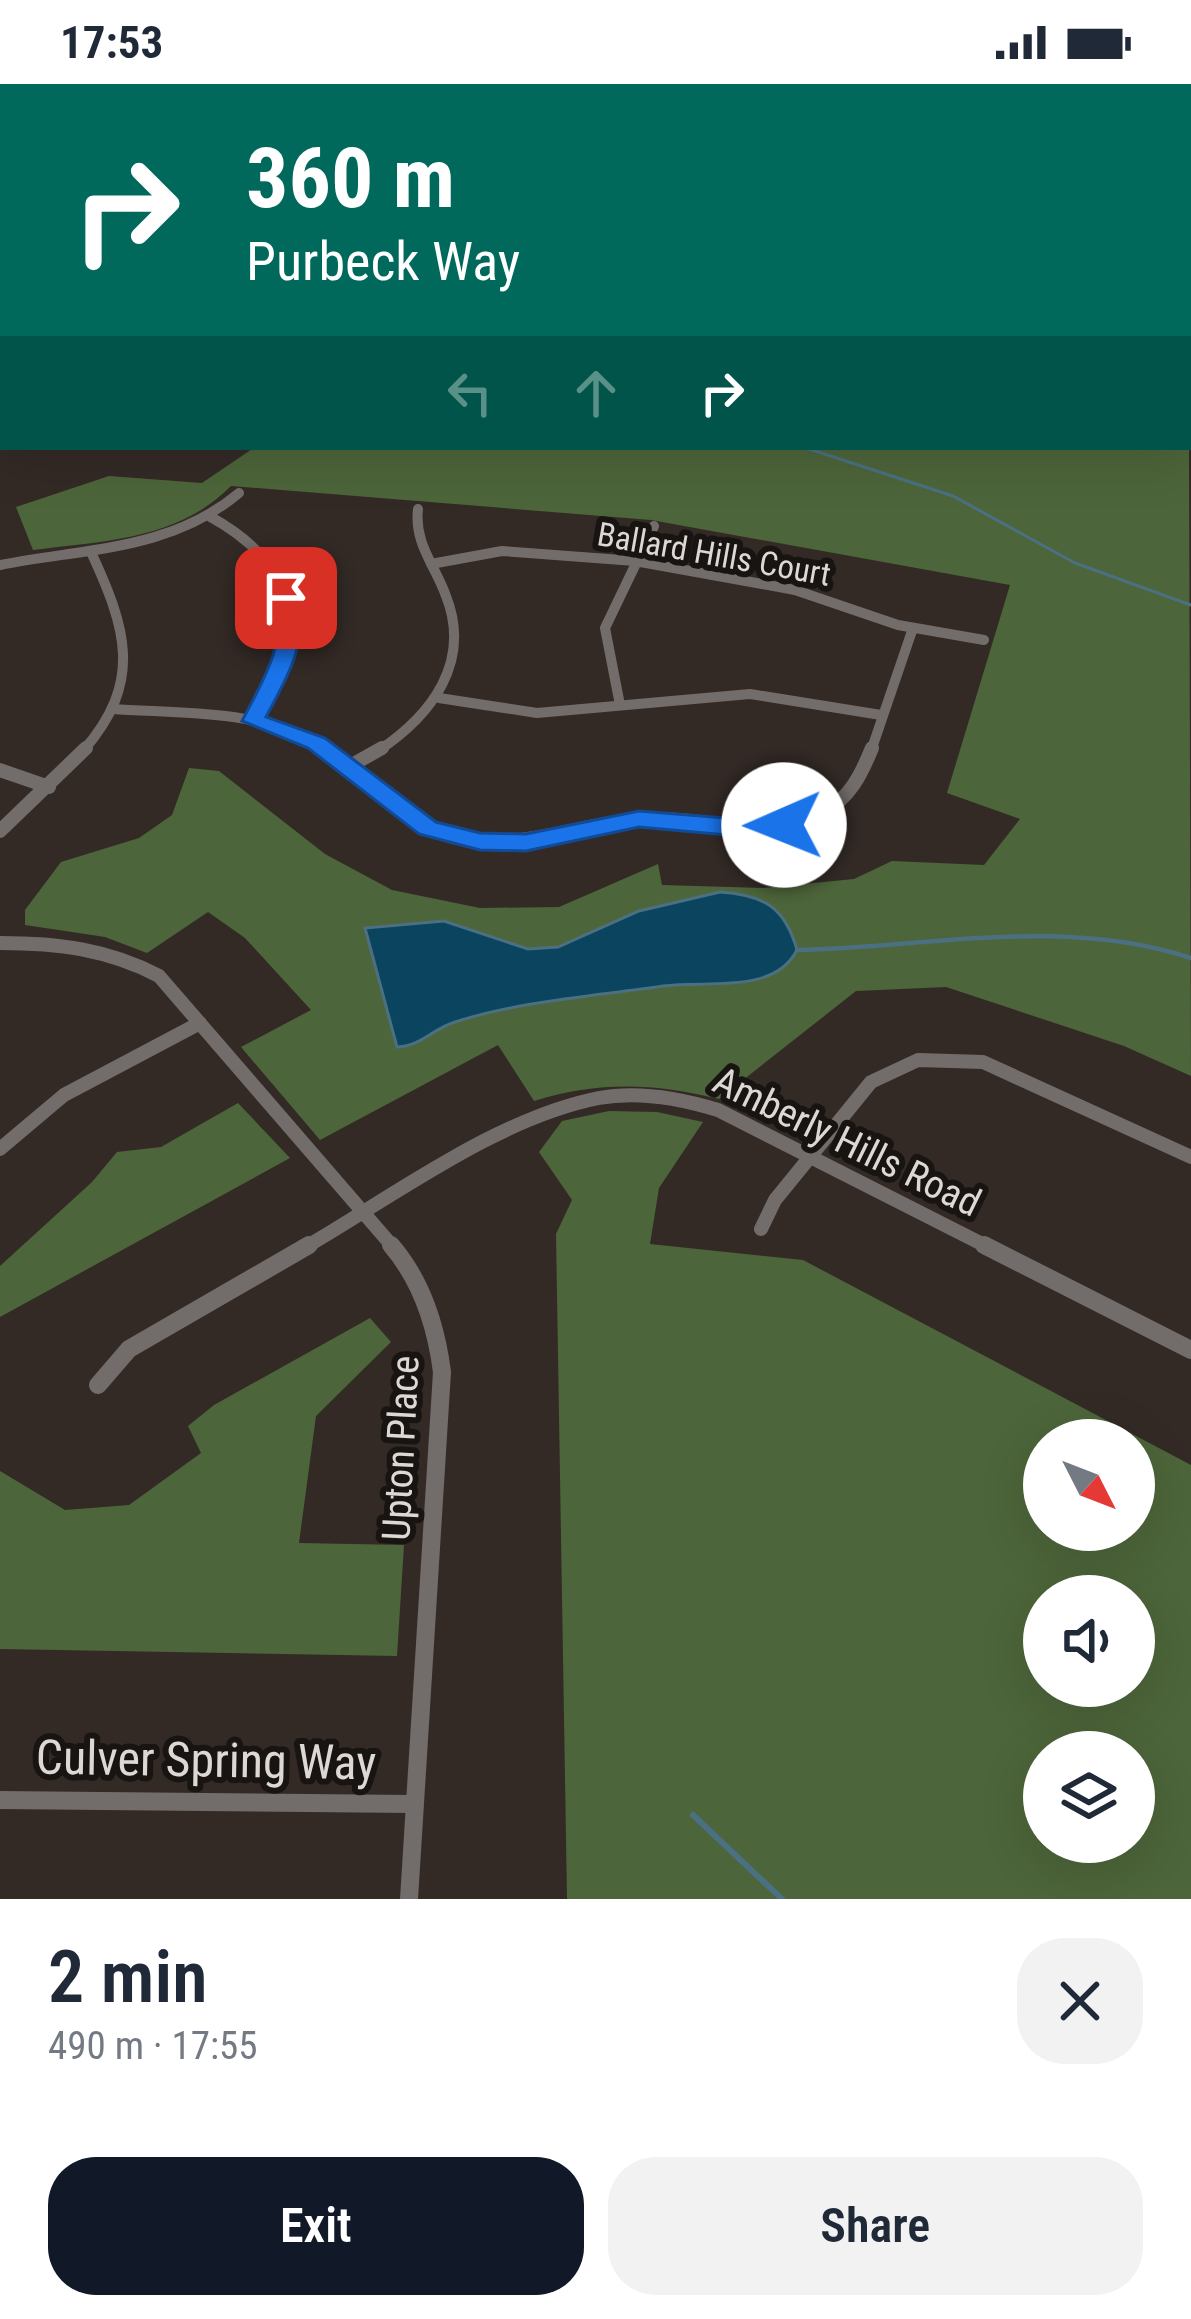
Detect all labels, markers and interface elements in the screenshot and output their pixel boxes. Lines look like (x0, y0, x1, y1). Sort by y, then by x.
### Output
text: 17:53 (60, 16, 163, 69)
text: 360 m (246, 129, 455, 228)
icon: right (48, 132, 204, 288)
text: Purbeck Way (246, 230, 520, 293)
icon: left (437, 360, 503, 426)
icon: ahead (563, 360, 629, 426)
icon: right (689, 360, 755, 426)
street label: Ballard Hills Court (594, 514, 834, 594)
pin (235, 547, 337, 649)
icon: arrive (253, 565, 319, 631)
position arrow (721, 762, 847, 888)
street label: Amberly Hills Road (706, 1057, 988, 1227)
street label: Upton Place (373, 1354, 429, 1542)
north arrow (1023, 1419, 1155, 1551)
map controls (1023, 1419, 1155, 1863)
button: sound (1023, 1575, 1155, 1707)
street label: Culver Spring Way (35, 1729, 377, 1791)
button: layers (1023, 1731, 1155, 1863)
text: 2 min (48, 1935, 207, 2020)
button: close (1017, 1938, 1143, 2064)
text: 490 m · 17:55 (48, 2023, 258, 2069)
button: Exit (48, 2157, 584, 2295)
button: Share (608, 2157, 1143, 2295)

